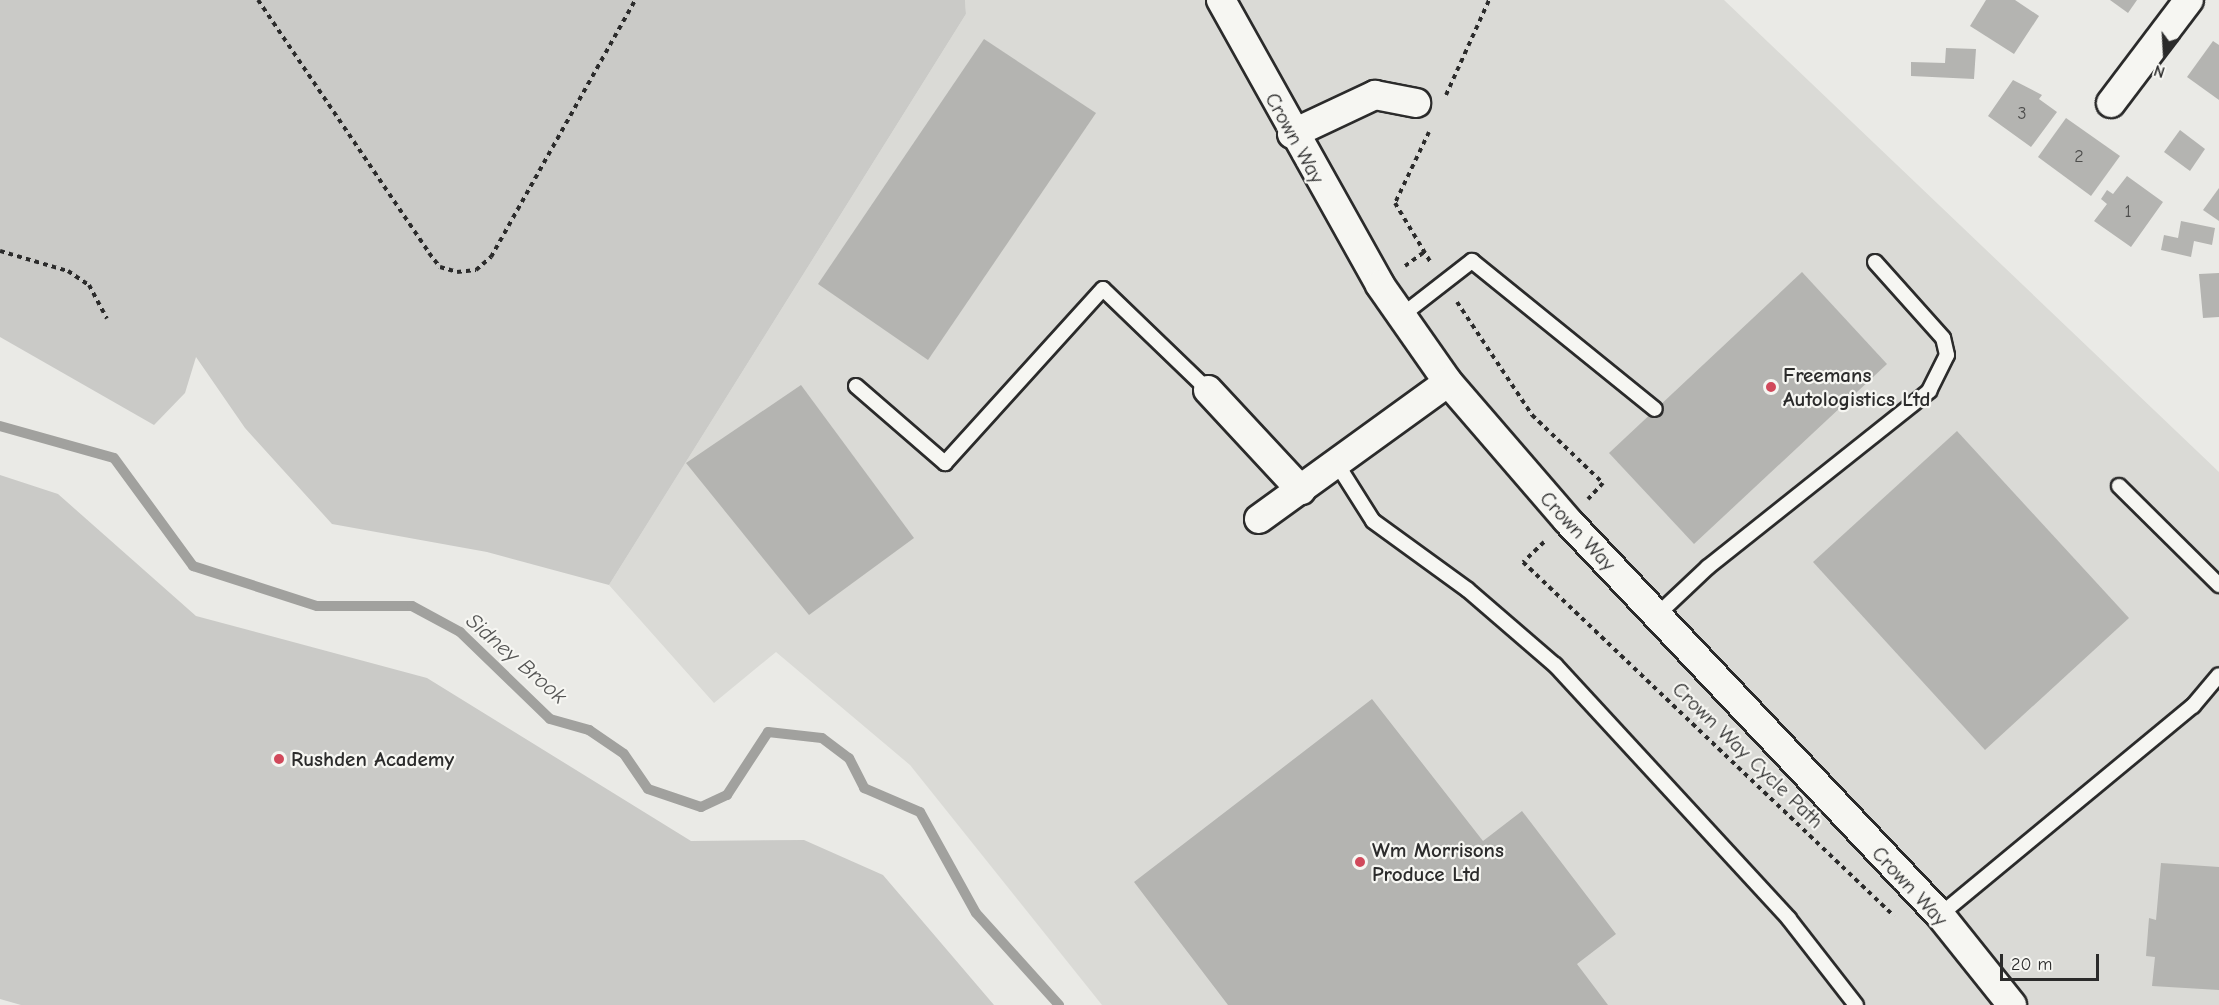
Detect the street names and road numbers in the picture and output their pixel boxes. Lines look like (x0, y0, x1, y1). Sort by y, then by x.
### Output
street label: Crown Way (1260, 88, 1330, 188)
street label: Crown Way (1535, 486, 1621, 576)
street label: Crown Way Cycle Path (1667, 676, 1829, 834)
street label: Crown Way (1867, 841, 1953, 931)

